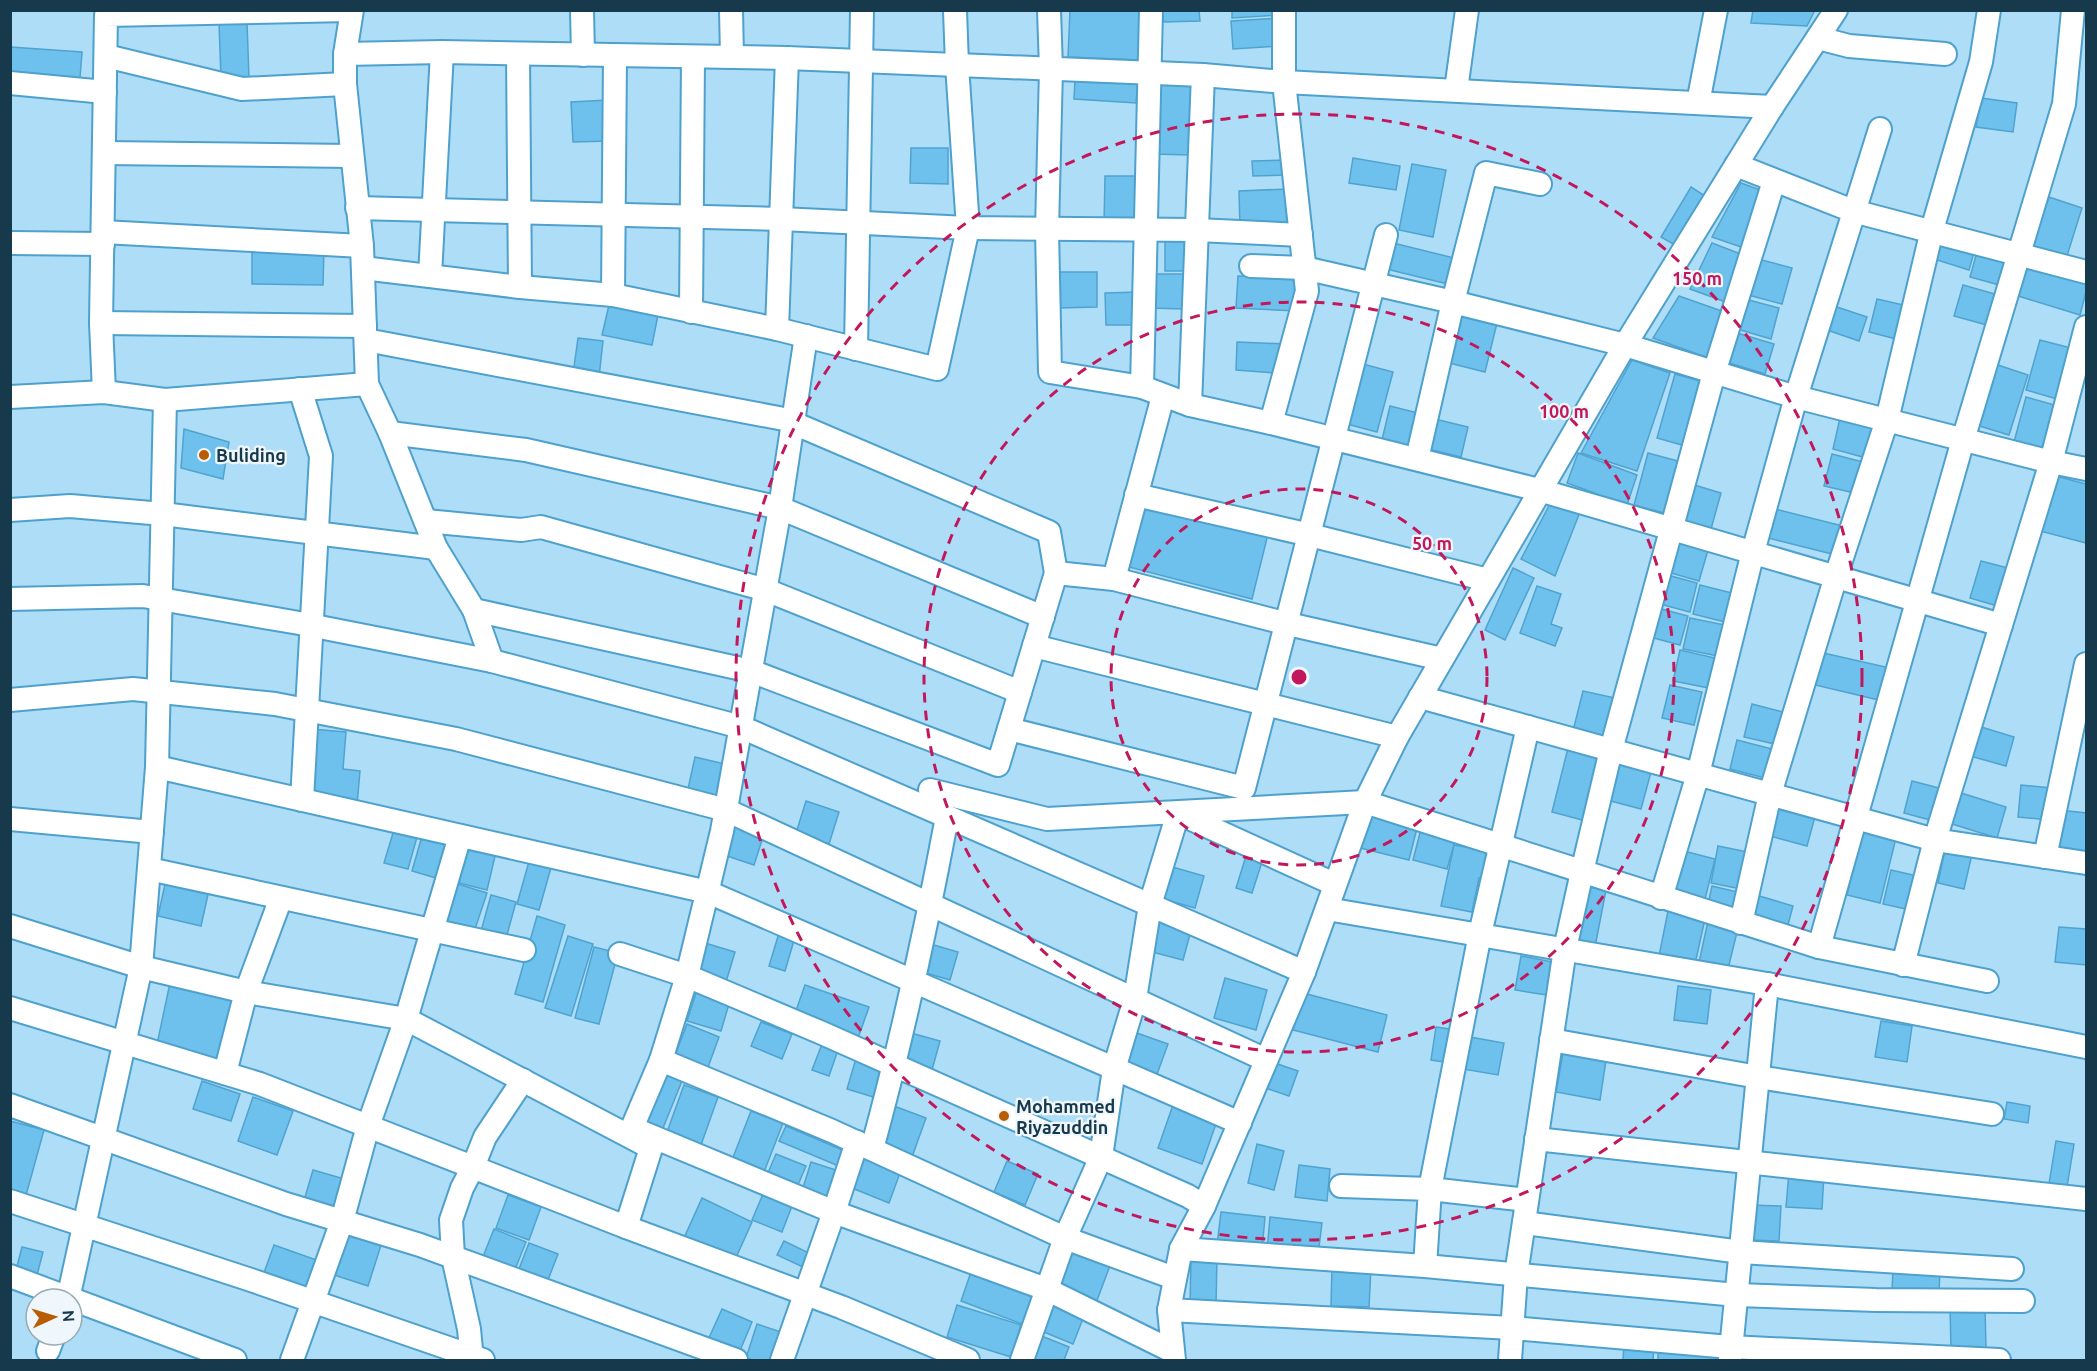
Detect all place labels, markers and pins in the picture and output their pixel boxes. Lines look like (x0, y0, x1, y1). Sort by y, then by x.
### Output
place label: Buliding (216, 445, 286, 465)
marker: Buliding (197, 448, 211, 462)
centre of rings (1289, 667, 1309, 687)
place label: Mohammed Riyazuddin (1016, 1096, 1115, 1137)
marker: Mohammed Riyazuddin (997, 1109, 1011, 1123)

